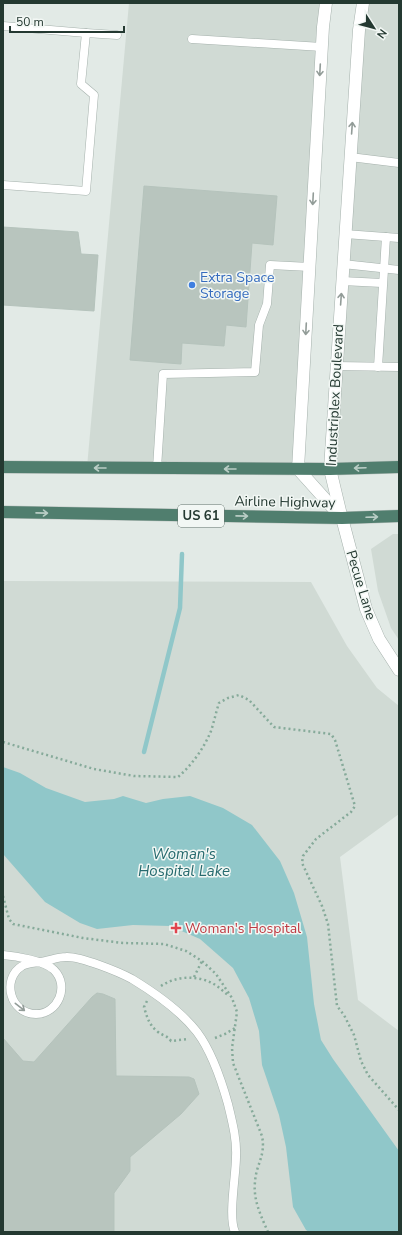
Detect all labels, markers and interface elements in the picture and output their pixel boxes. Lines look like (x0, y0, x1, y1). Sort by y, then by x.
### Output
scale bar (10, 8, 124, 34)
north arrow (354, 8, 394, 48)
text: 50 m (16, 14, 44, 30)
text: N (373, 26, 390, 41)
one-way arrow (317, 63, 324, 76)
one-way arrow (349, 121, 356, 134)
one-way arrow (310, 192, 317, 205)
place label: Extra Space Storage (200, 268, 274, 303)
marker: Extra Space Storage (187, 280, 197, 290)
one-way arrow (337, 293, 344, 306)
one-way arrow (303, 322, 310, 335)
street label: Industriplex Boulevard (322, 324, 348, 466)
one-way arrow (94, 464, 107, 472)
one-way arrow (224, 465, 237, 473)
one-way arrow (354, 465, 367, 472)
street label: Airline Highway (234, 492, 336, 512)
road number: US 61 (178, 505, 224, 527)
one-way arrow (35, 509, 48, 517)
one-way arrow (235, 513, 248, 520)
one-way arrow (365, 513, 378, 521)
street label: Pecue Lane (341, 548, 381, 622)
water label: Woman's Hospital Lake (138, 844, 230, 881)
place label: Woman's Hospital (185, 919, 302, 938)
marker: Woman's Hospital (170, 922, 182, 934)
one-way arrow (15, 1003, 26, 1012)

